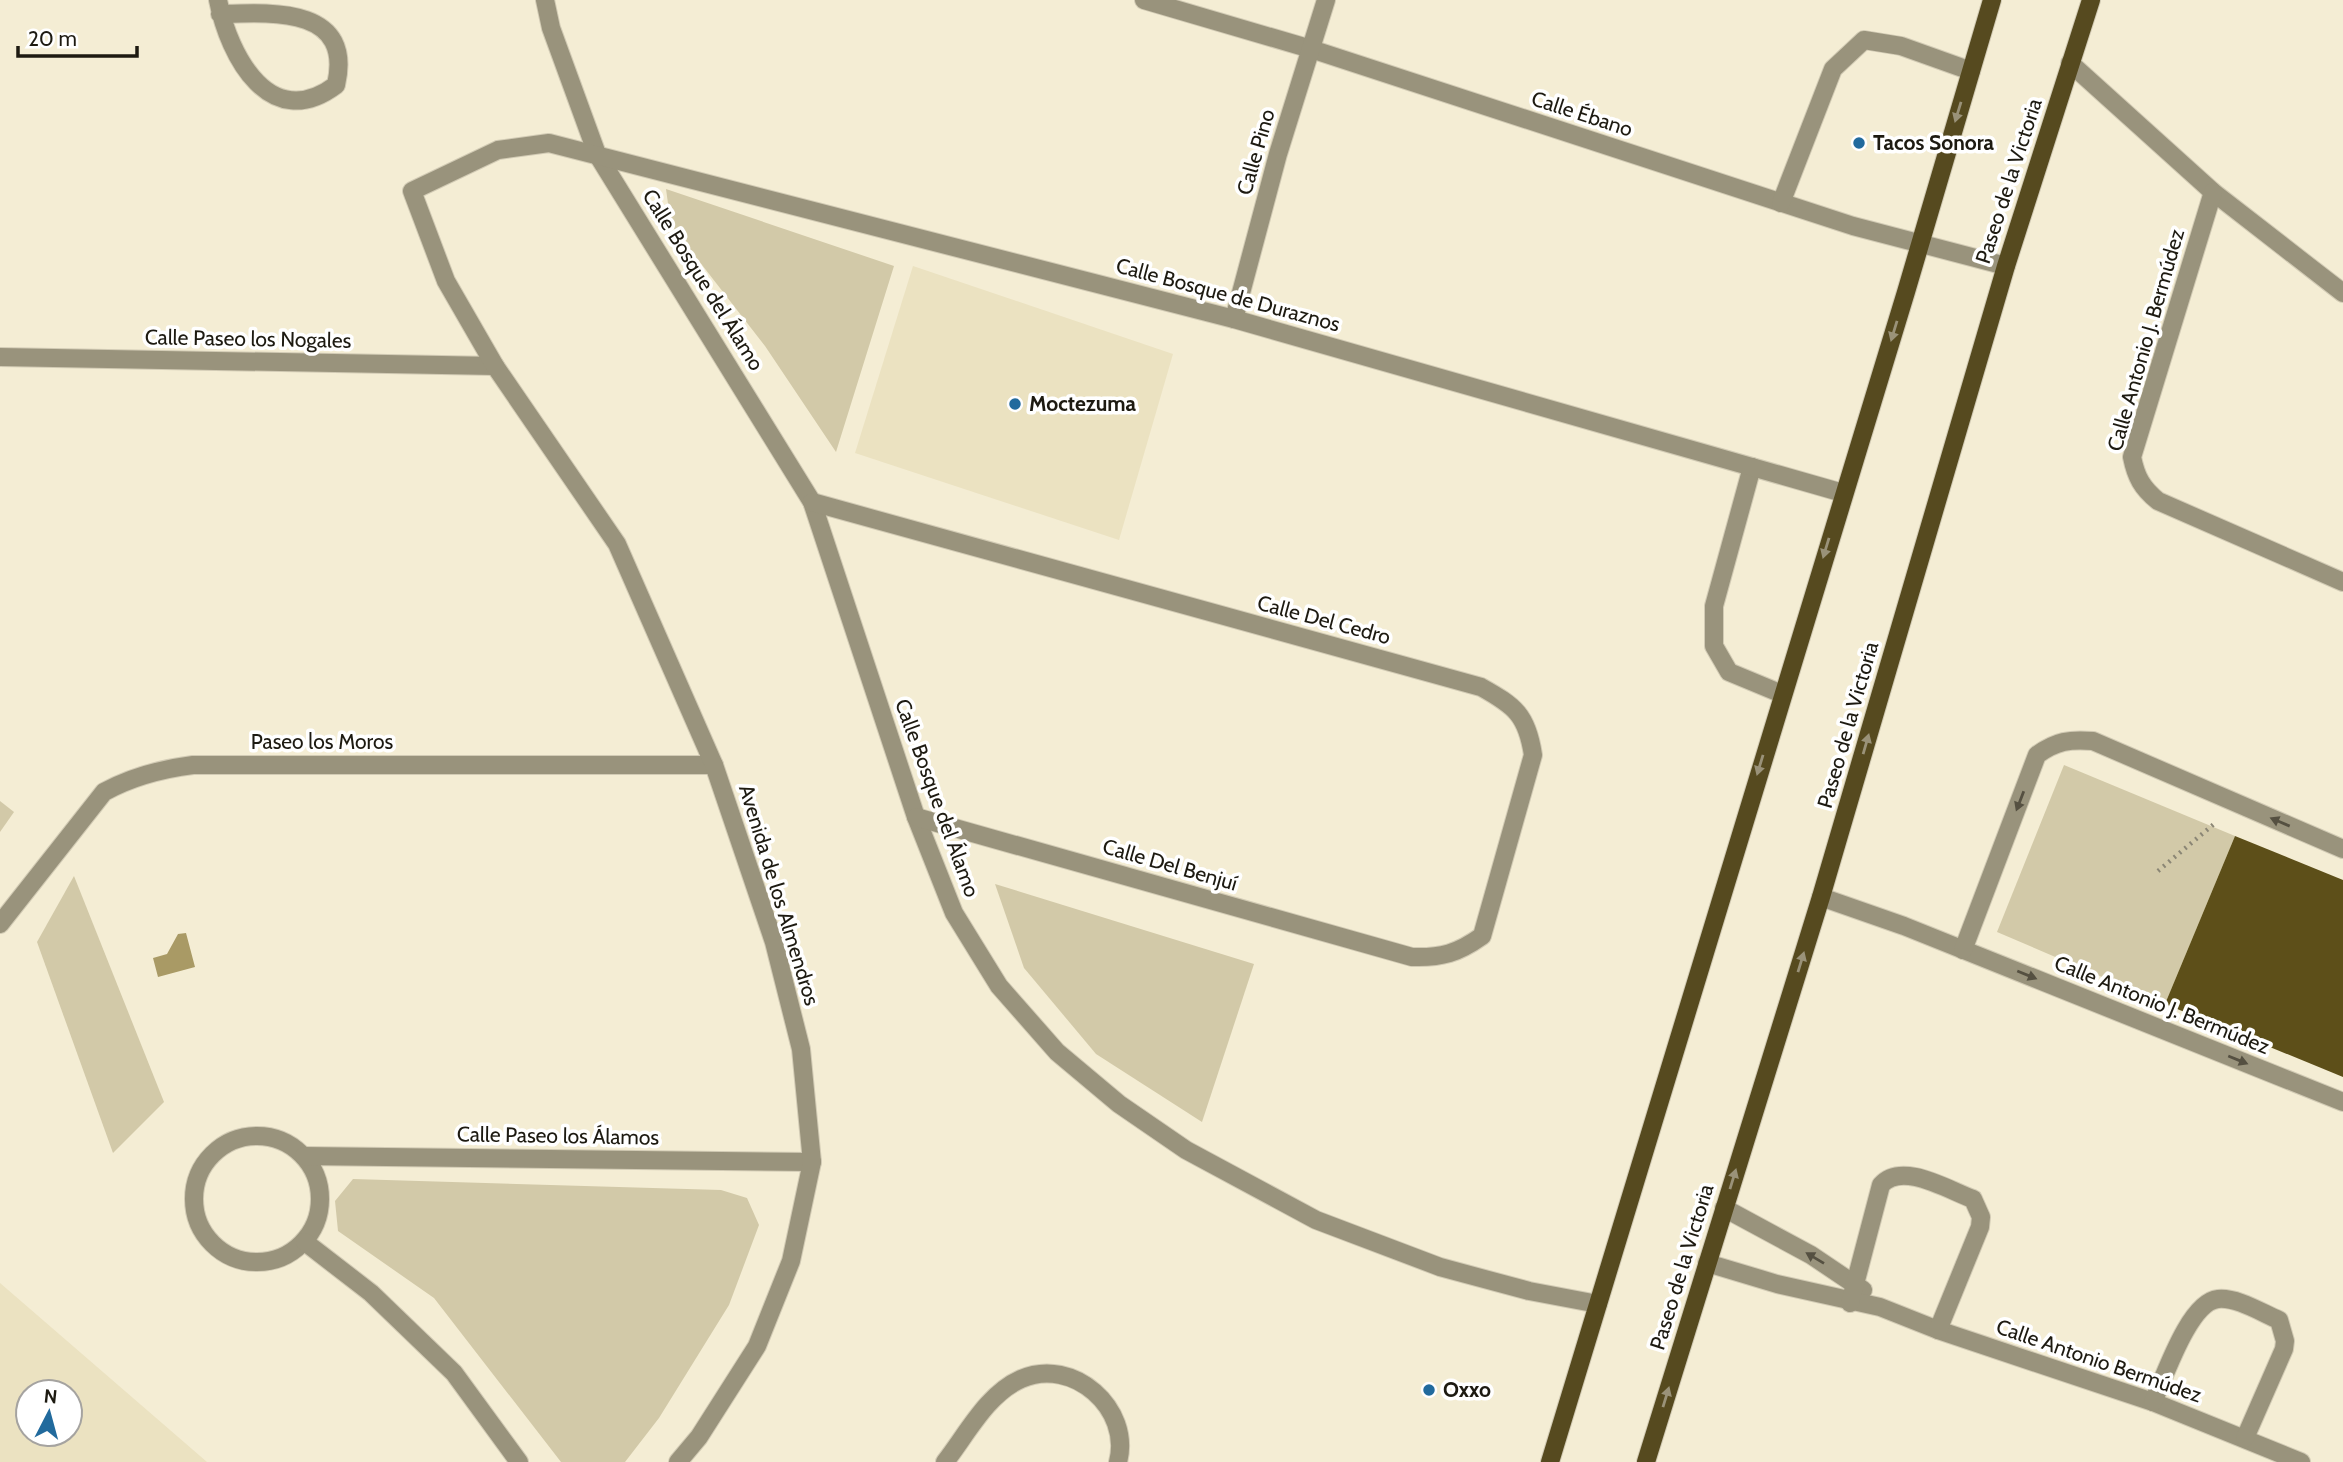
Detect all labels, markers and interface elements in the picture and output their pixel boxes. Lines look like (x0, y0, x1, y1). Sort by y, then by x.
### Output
scale bar (18, 14, 136, 58)
text: 20 m (28, 26, 77, 51)
street label: Calle Ébano (1528, 85, 1636, 142)
street label: Paseo de la Victoria (1970, 95, 2047, 266)
one-way arrow (1953, 102, 1963, 123)
street label: Calle Pino (1231, 106, 1280, 198)
place label: Tacos Sonora (1873, 130, 1995, 155)
marker: Tacos Sonora (1851, 135, 1867, 151)
street label: Calle Bosque del Álamo (637, 184, 769, 375)
street label: Calle Antonio J. Bermúdez (2102, 226, 2189, 454)
street label: Calle Bosque de Duraznos (1113, 253, 1343, 337)
one-way arrow (1888, 320, 1899, 341)
street label: Calle Paseo los Nogales (145, 324, 352, 353)
place label: Moctezuma (1029, 391, 1137, 416)
marker: Moctezuma (1007, 396, 1023, 412)
one-way arrow (1821, 538, 1831, 559)
street label: Calle Del Cedro (1255, 590, 1393, 649)
street label: Paseo de la Victoria (1812, 639, 1883, 811)
street label: Calle Bosque del Álamo (890, 695, 985, 900)
street label: Paseo los Moros (251, 729, 393, 754)
one-way arrow (1861, 733, 1871, 754)
one-way arrow (1755, 755, 1765, 776)
street label: Avenida de los Almendros (734, 781, 825, 1009)
one-way arrow (2014, 791, 2025, 812)
one-way arrow (2270, 816, 2291, 827)
street label: Calle Del Benjuí (1100, 833, 1241, 897)
street label: Calle Antonio J. Bermúdez (2051, 950, 2274, 1059)
one-way arrow (1796, 951, 1807, 972)
one-way arrow (2016, 970, 2037, 981)
one-way arrow (2228, 1054, 2249, 1065)
street label: Calle Paseo los Álamos (457, 1121, 660, 1150)
one-way arrow (1728, 1169, 1739, 1190)
street label: Paseo de la Victoria (1644, 1181, 1719, 1353)
one-way arrow (1805, 1251, 1824, 1264)
street label: Calle Antonio Bermúdez (1993, 1314, 2205, 1407)
place label: Oxxo (1443, 1377, 1491, 1402)
north arrow (14, 1378, 84, 1448)
marker: Oxxo (1421, 1382, 1437, 1398)
text: N (43, 1384, 59, 1409)
one-way arrow (1662, 1386, 1672, 1407)

